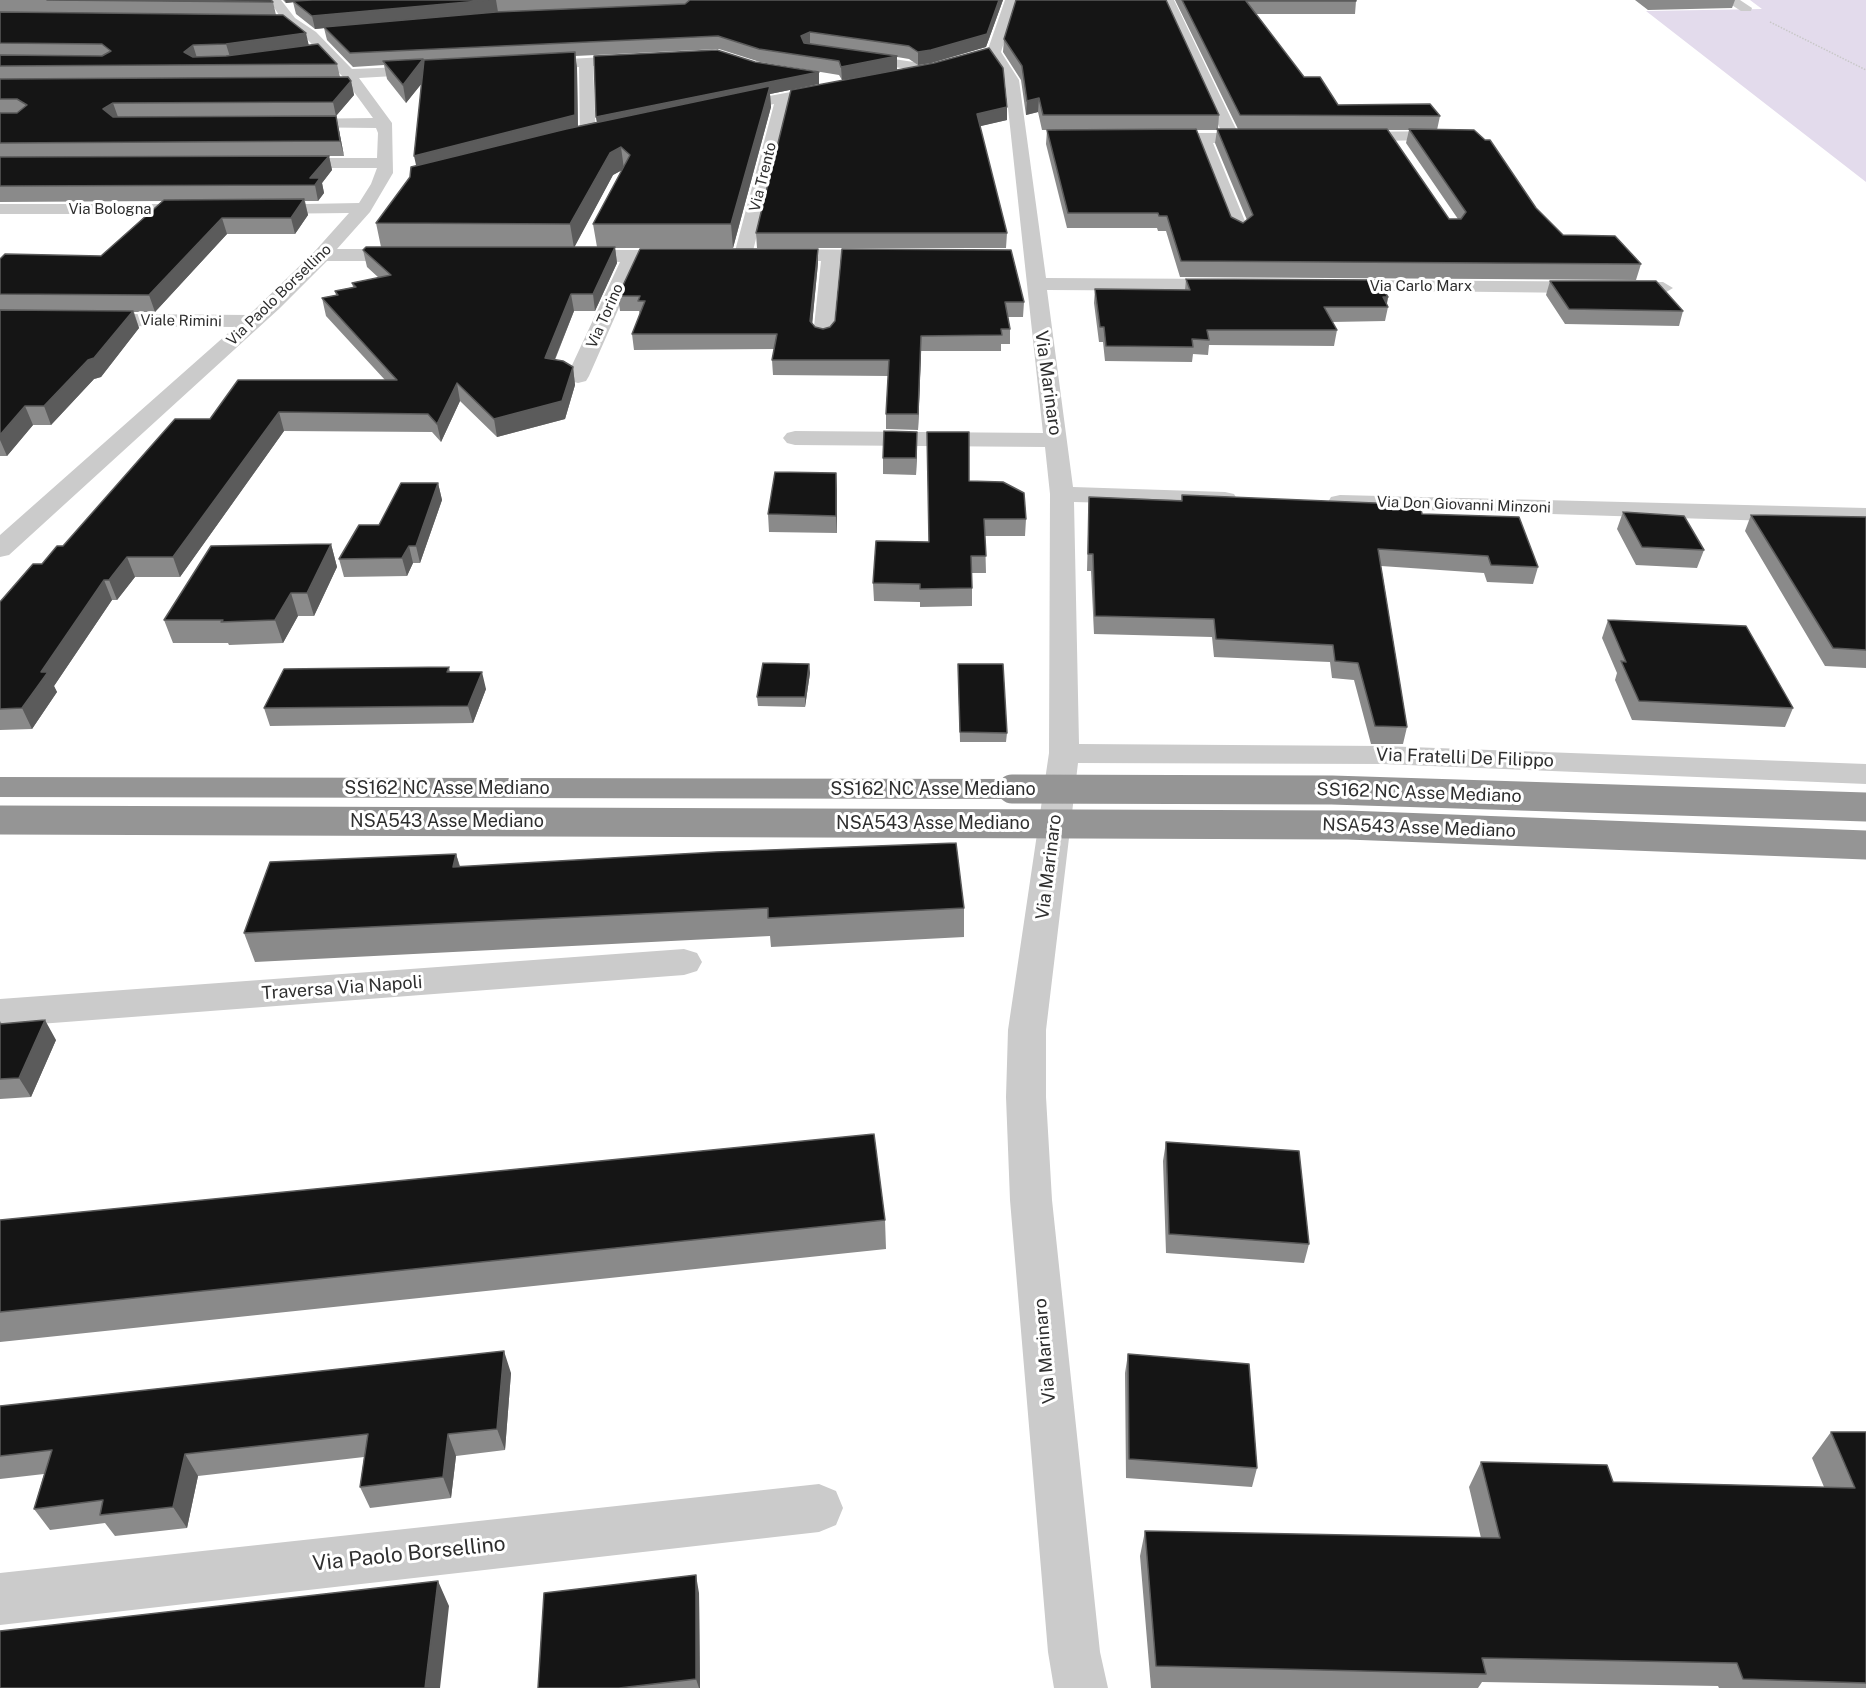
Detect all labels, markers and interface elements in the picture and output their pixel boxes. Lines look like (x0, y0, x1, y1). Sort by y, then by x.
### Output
street label: Via Trento (746, 140, 780, 214)
street label: Via Bologna (68, 200, 152, 218)
street label: Via Paolo Borsellino (223, 240, 335, 350)
street label: Via Carlo Marx (1370, 277, 1472, 295)
street label: Via Torino (583, 281, 627, 351)
street label: Viale Rimini (140, 311, 222, 331)
street label: Via Marinaro (1030, 329, 1066, 437)
street label: Via Don Giovanni Minzoni (1377, 493, 1551, 517)
street label: Via Fratelli De Filippo (1376, 744, 1554, 772)
street label: SS162 NC Asse Mediano (344, 777, 550, 799)
street label: SS162 NC Asse Mediano (830, 778, 1036, 800)
street label: SS162 NC Asse Mediano (1316, 779, 1522, 807)
street label: NSA543 Asse Mediano (350, 810, 544, 832)
street label: NSA543 Asse Mediano (836, 812, 1030, 834)
street label: Via Marinaro (1032, 813, 1066, 921)
street label: NSA543 Asse Mediano (1322, 814, 1516, 842)
street label: Traversa Via Napoli (261, 972, 423, 1004)
street label: Via Marinaro (1030, 1297, 1060, 1405)
street label: Via Paolo Borsellino (311, 1531, 507, 1577)

